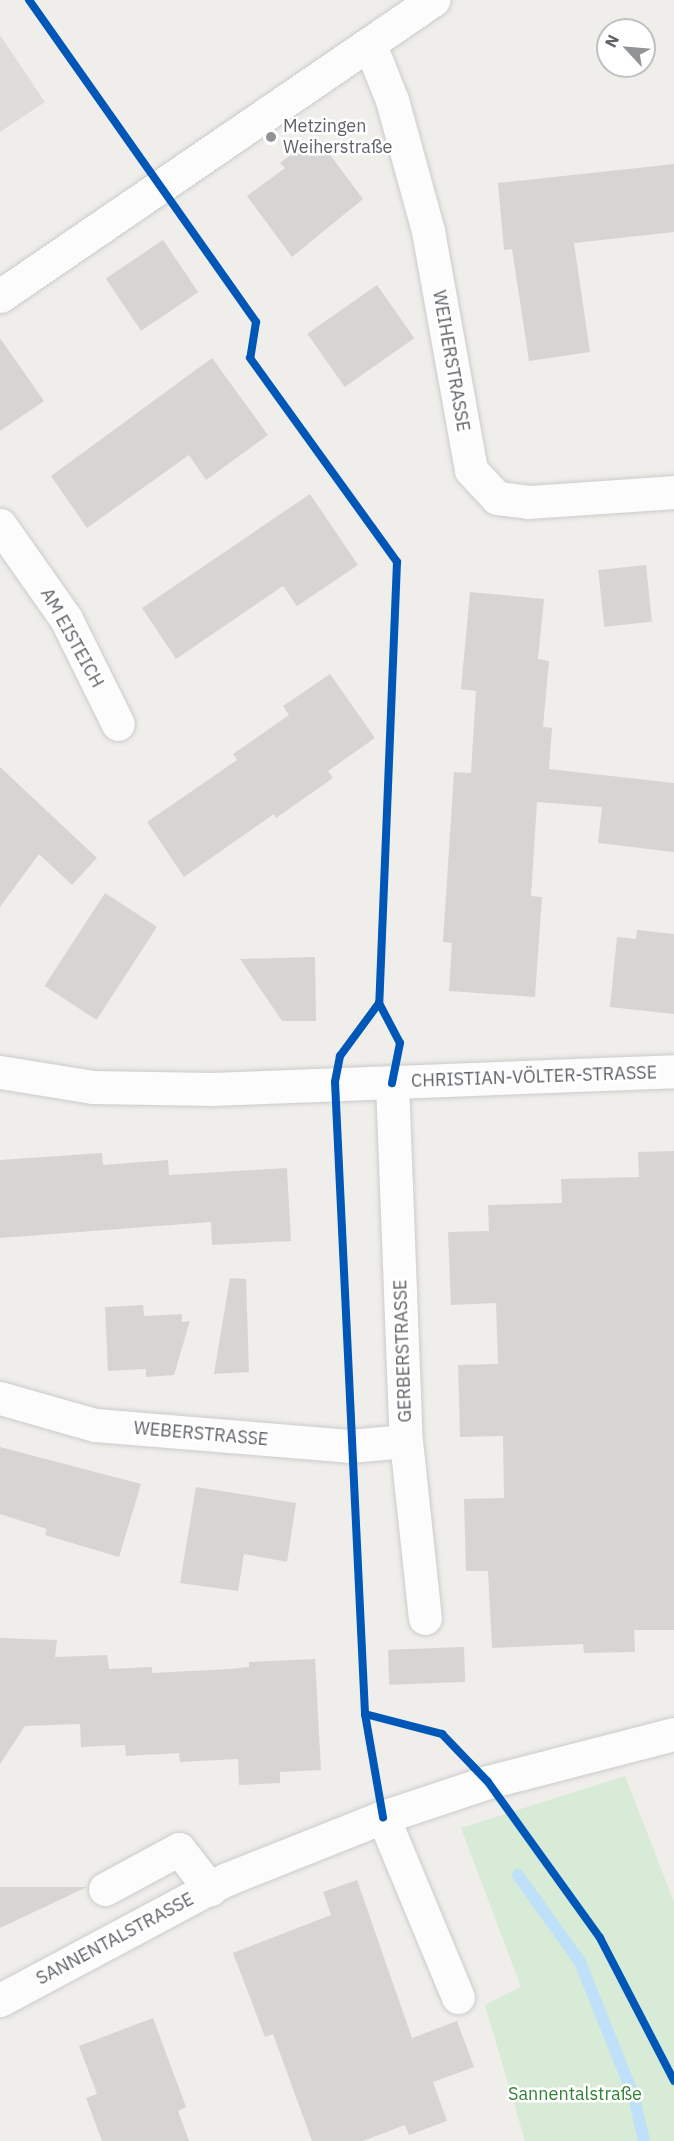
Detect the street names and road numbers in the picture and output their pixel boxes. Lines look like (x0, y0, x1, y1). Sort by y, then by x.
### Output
street label: WEIHERSTRASSE (428, 289, 474, 433)
street label: AM EISTEICH (36, 585, 108, 691)
street label: CHRISTIAN-VÖLTER-STRASSE (411, 1062, 657, 1092)
street label: GERBERSTRASSE (390, 1279, 416, 1423)
street label: WEBERSTRASSE (133, 1417, 269, 1451)
street label: SANNENTALSTRASSE (33, 1888, 197, 1990)

